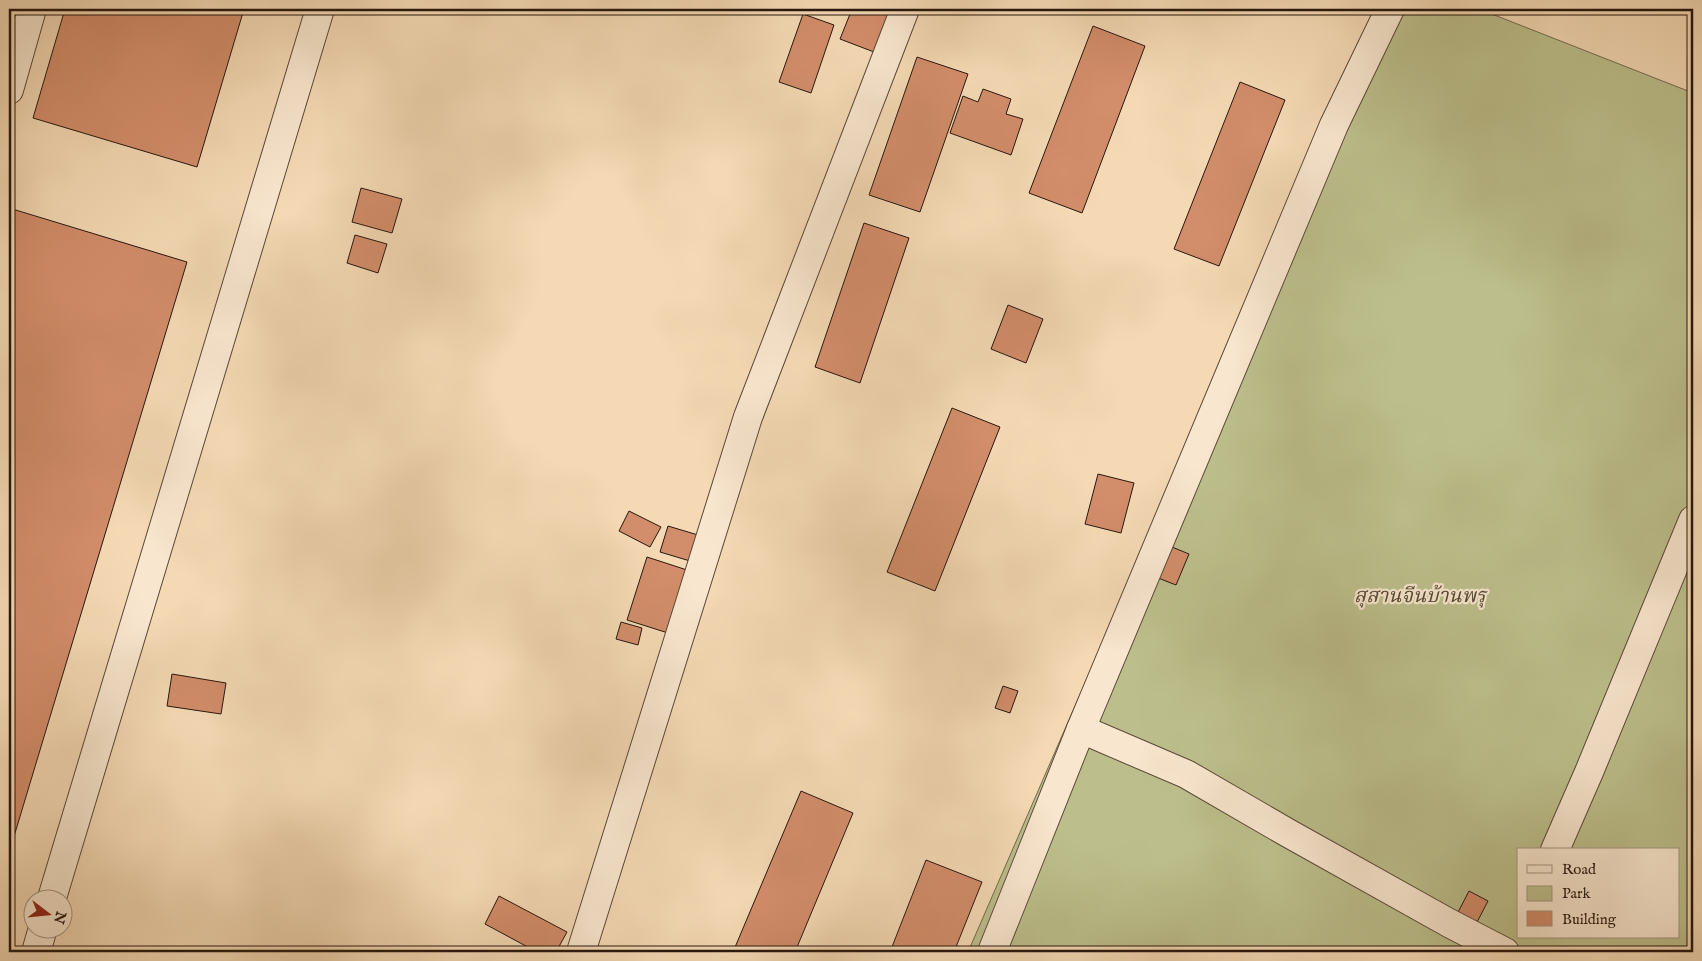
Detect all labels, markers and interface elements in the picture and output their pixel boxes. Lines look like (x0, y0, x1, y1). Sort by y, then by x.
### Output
park label: สุสานจีนบ้านพรุ (1354, 584, 1488, 609)
legend (1517, 848, 1680, 938)
text: Road (1562, 860, 1597, 879)
text: Park (1562, 884, 1592, 903)
north arrow (22, 888, 72, 938)
text: N (49, 908, 70, 926)
text: Building (1562, 910, 1617, 929)

